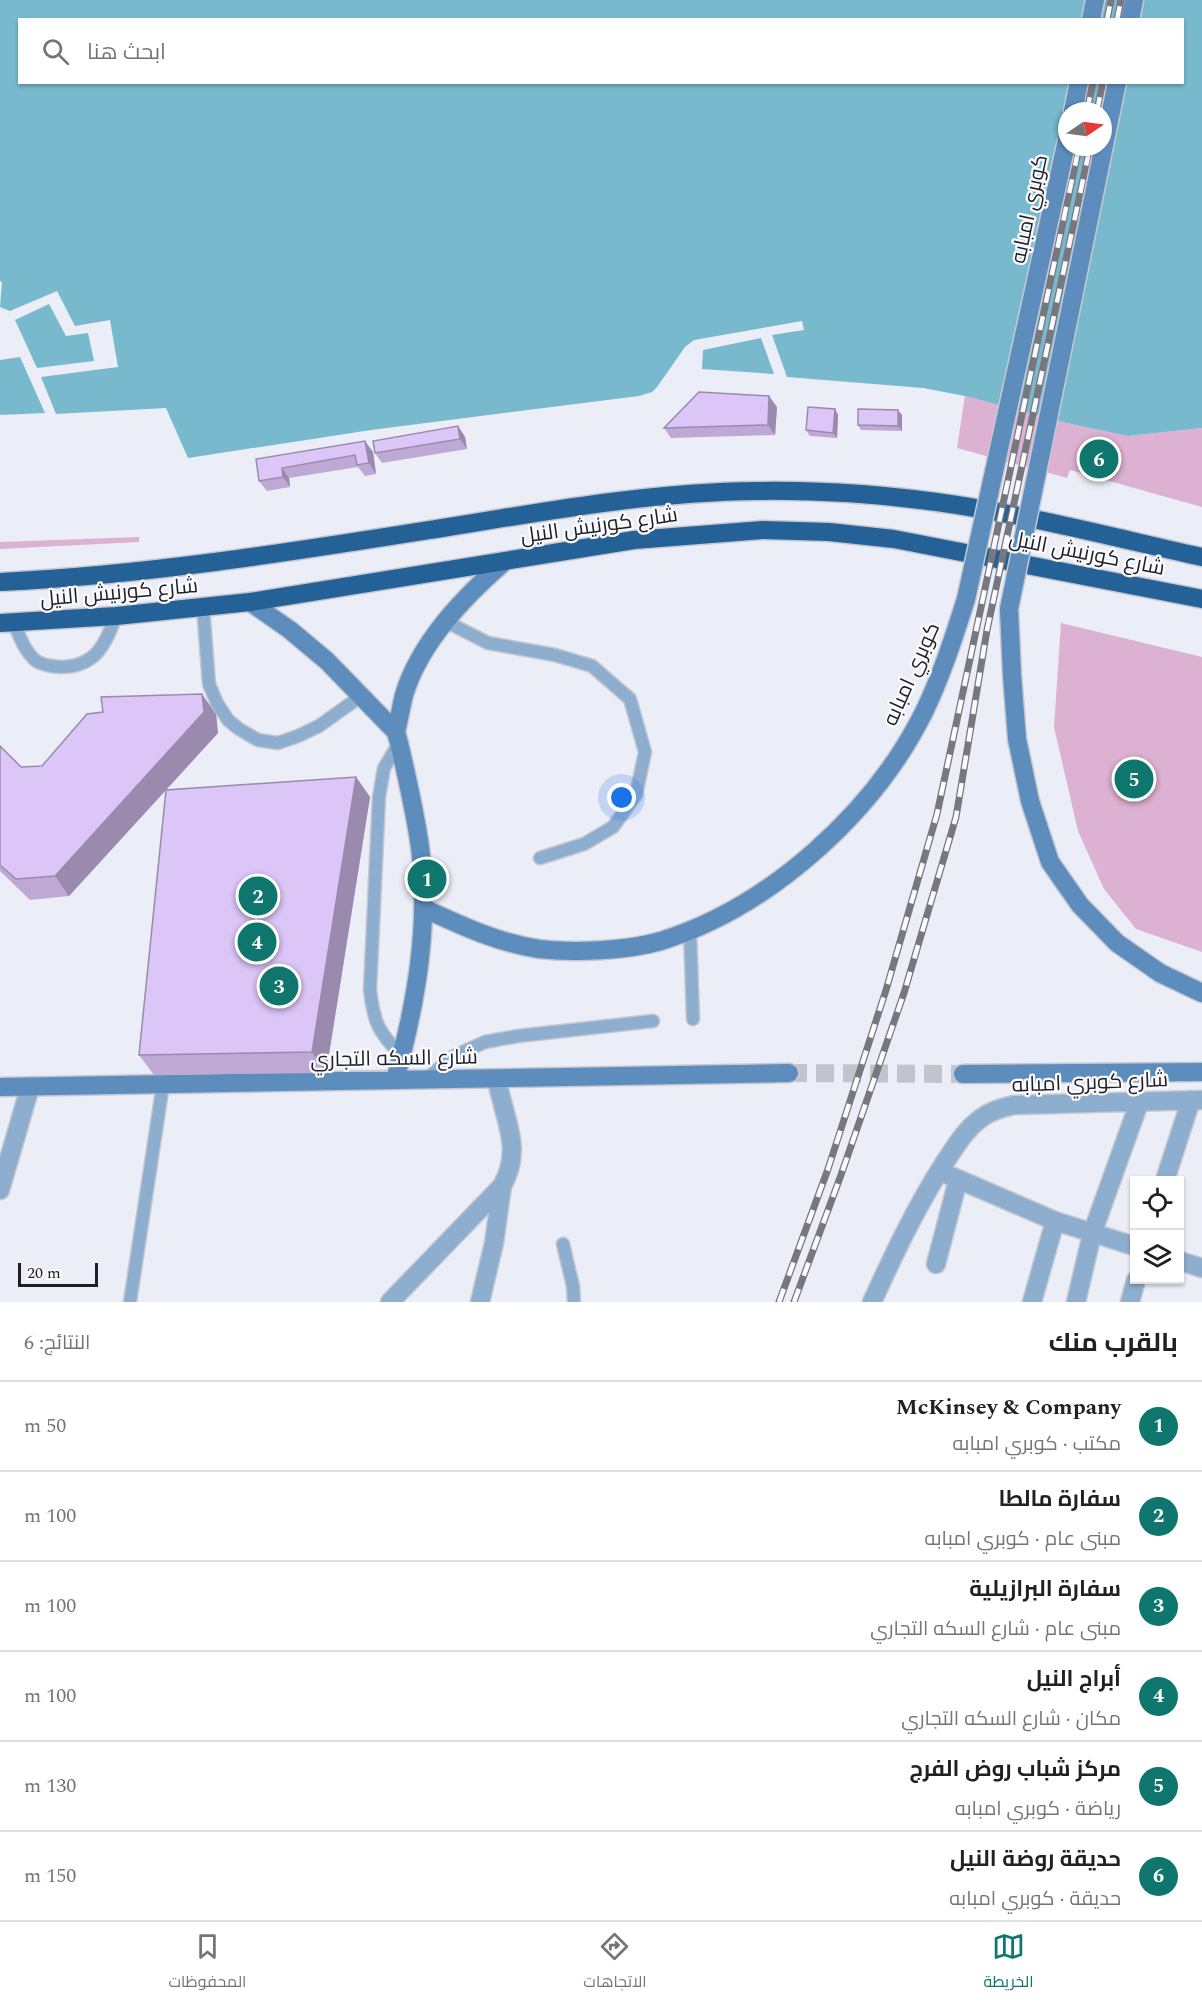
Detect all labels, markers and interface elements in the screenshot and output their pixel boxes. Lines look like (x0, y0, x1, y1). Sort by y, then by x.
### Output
search box (18, 18, 1184, 84)
icon: search (39, 35, 72, 68)
text: ابحث هنا (87, 36, 166, 69)
north arrow (1058, 102, 1112, 156)
street label: كوبري امبابه (1003, 152, 1057, 267)
pin: 6 (1080, 436, 1118, 482)
street label: شارع كورنيش النيل (518, 499, 680, 553)
street label: شارع كورنيش النيل (1006, 523, 1168, 585)
street label: شارع كورنيش النيل (39, 570, 199, 616)
street label: كوبري امبابه (875, 617, 949, 731)
pin: 5 (1114, 756, 1154, 802)
your location (607, 783, 636, 812)
pin: 1 (408, 856, 446, 902)
pin: 2 (238, 874, 278, 918)
pin: 4 (238, 920, 276, 964)
pin: 3 (260, 964, 298, 1008)
street label: شارع السكه التجاري (310, 1042, 478, 1076)
street label: شارع كوبري امبابه (1011, 1064, 1169, 1102)
map controls (1130, 1176, 1184, 1284)
button: locate (1130, 1176, 1184, 1230)
button: layers (1130, 1230, 1184, 1284)
scale bar (18, 1260, 98, 1288)
text: 20 m (27, 1261, 61, 1285)
text: بالقرب منك (1049, 1323, 1178, 1363)
text: النتائج: 6 (24, 1328, 90, 1358)
text: McKinsey & Company (896, 1391, 1121, 1424)
text: 50 m (24, 1411, 66, 1441)
text: 1 (1153, 1411, 1164, 1441)
text: مكتب · كوبري امبابه (953, 1429, 1121, 1459)
text: سفارة مالطا (999, 1483, 1121, 1516)
text: 100 m (24, 1501, 76, 1531)
text: 2 (1153, 1501, 1164, 1531)
text: مبنى عام · كوبري امبابه (925, 1524, 1121, 1554)
text: سفارة البرازيلية (969, 1573, 1121, 1606)
text: 100 m (24, 1591, 76, 1621)
text: 3 (1153, 1591, 1164, 1621)
text: مبنى عام · شارع السكه التجاري (870, 1614, 1121, 1644)
text: أبراج النيل (1027, 1663, 1121, 1696)
text: 100 m (24, 1681, 76, 1711)
text: 4 (1153, 1681, 1164, 1711)
text: مكان · شارع السكه التجاري (901, 1704, 1121, 1734)
text: مركز شباب روض الفرج (910, 1753, 1121, 1786)
text: 130 m (24, 1771, 76, 1801)
text: 5 (1153, 1771, 1164, 1801)
text: رياضة · كوبري امبابه (955, 1794, 1121, 1824)
text: حديقة روضة النيل (950, 1843, 1121, 1876)
text: 150 m (24, 1861, 76, 1891)
text: 6 (1153, 1861, 1164, 1891)
text: حديقة · كوبري امبابه (949, 1884, 1121, 1914)
tab: المحفوظات (168, 1930, 246, 1996)
tab: الاتجاهات (583, 1930, 647, 1996)
tab: الخريطة (984, 1930, 1034, 1996)

